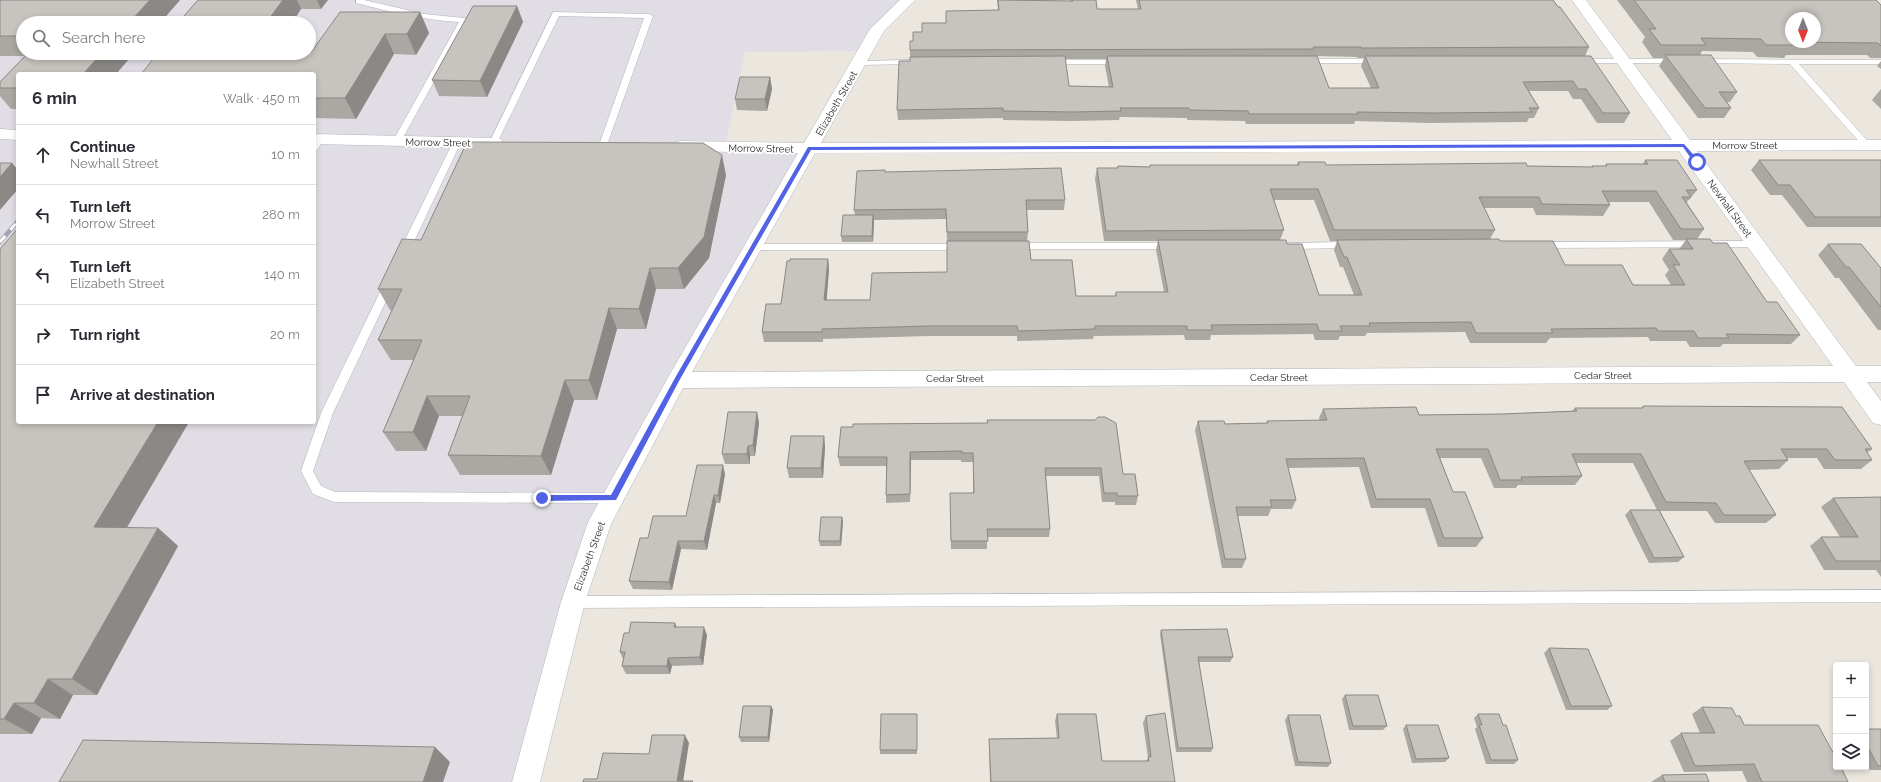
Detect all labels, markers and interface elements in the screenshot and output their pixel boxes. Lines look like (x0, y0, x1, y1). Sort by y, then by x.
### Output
north arrow (1785, 12, 1821, 48)
search box (16, 16, 316, 60)
icon: search (30, 27, 52, 49)
text: Search here (62, 29, 145, 47)
street label: Elizabeth Street (813, 68, 860, 138)
text: 6 min (32, 88, 77, 108)
text: Walk · 450 m (223, 91, 300, 106)
street label: Morrow Street (405, 136, 471, 149)
text: Continue (70, 138, 135, 156)
street label: Morrow Street (1712, 140, 1778, 151)
street label: Morrow Street (728, 142, 794, 155)
icon: ahead (32, 144, 54, 166)
text: 10 m (271, 147, 300, 162)
route start (1688, 153, 1706, 171)
text: Newhall Street (70, 156, 159, 171)
street label: Newhall Street (1705, 177, 1754, 240)
text: Turn left (70, 198, 131, 216)
icon: left (32, 204, 54, 226)
text: 280 m (262, 207, 300, 222)
text: Morrow Street (70, 216, 155, 231)
text: Turn left (70, 258, 131, 276)
icon: left (32, 264, 54, 286)
text: 140 m (264, 267, 300, 282)
text: Elizabeth Street (70, 276, 165, 291)
icon: right (32, 324, 54, 346)
text: Turn right (70, 326, 140, 344)
text: 20 m (270, 327, 300, 342)
street label: Cedar Street (1574, 370, 1633, 381)
street label: Cedar Street (1250, 372, 1309, 383)
street label: Cedar Street (926, 373, 985, 384)
icon: arrive (32, 384, 54, 406)
text: Arrive at destination (70, 386, 215, 404)
route end (533, 489, 551, 507)
street label: Elizabeth Street (572, 519, 607, 592)
map controls (1833, 662, 1869, 770)
button: + (1833, 662, 1869, 698)
button: − (1833, 698, 1869, 734)
button: layers (1833, 734, 1869, 770)

